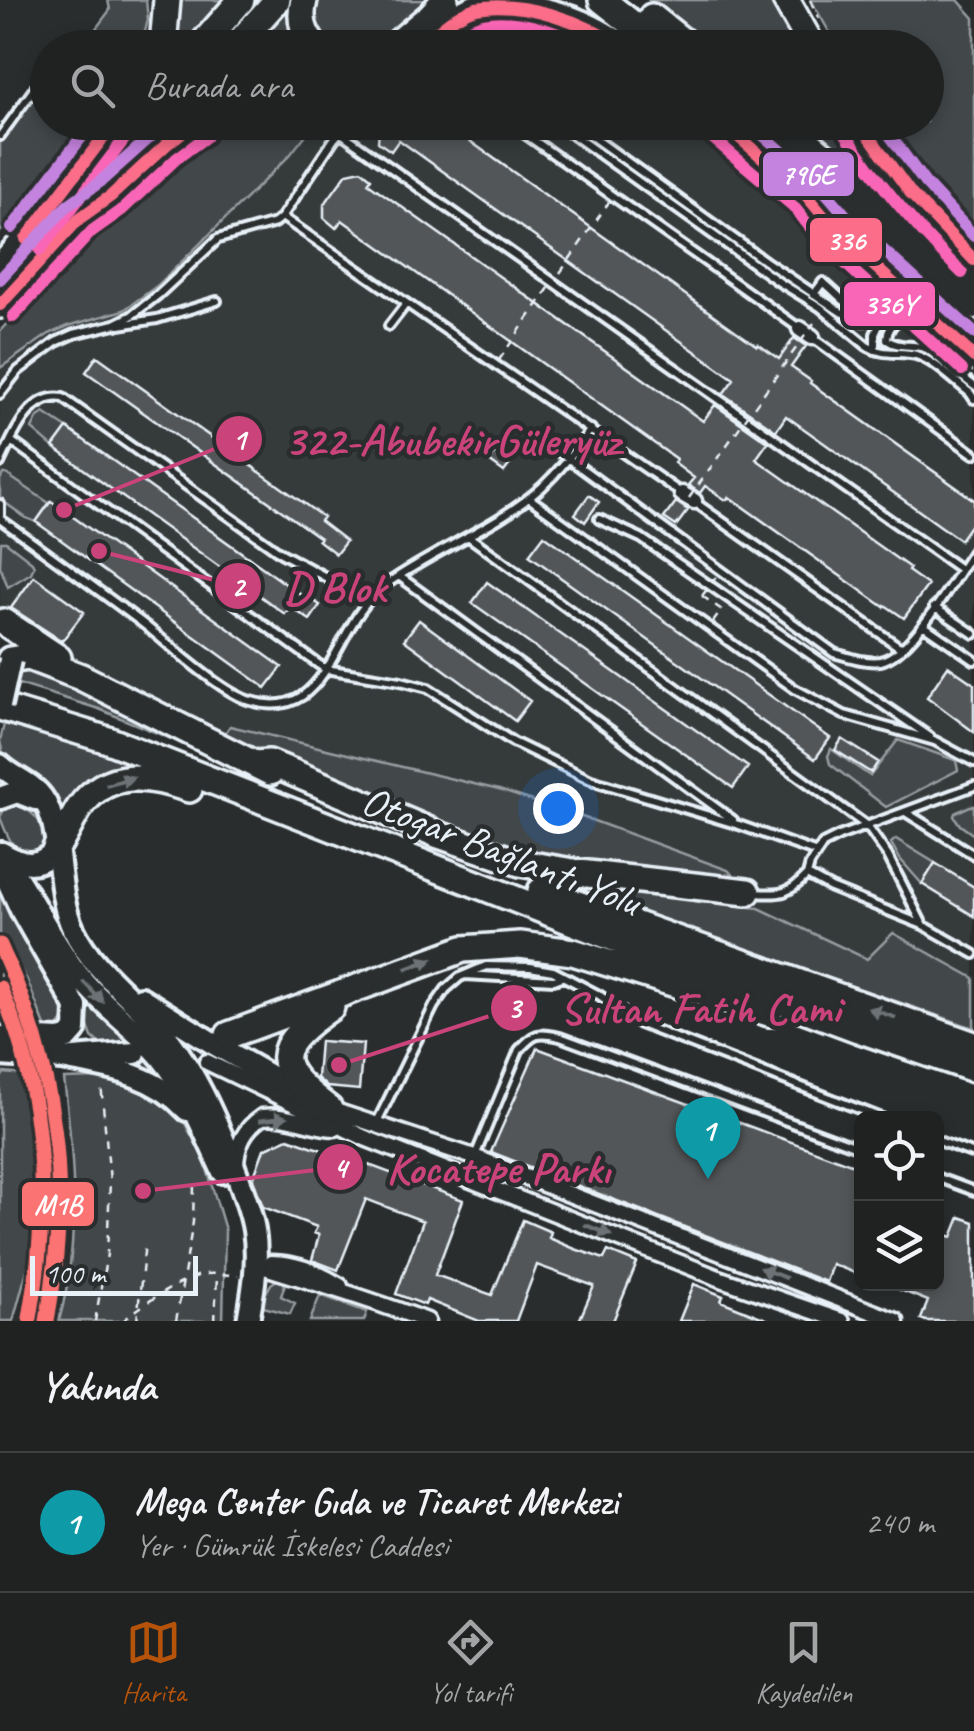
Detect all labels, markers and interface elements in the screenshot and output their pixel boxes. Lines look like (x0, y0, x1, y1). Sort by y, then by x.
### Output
search box (30, 30, 944, 140)
icon: search (65, 58, 120, 113)
text: Burada ara (145, 62, 293, 109)
line badge: 79GE (761, 150, 856, 198)
text: 79GE (781, 157, 839, 192)
line badge: 336 (808, 216, 884, 264)
text: 336 (827, 223, 867, 258)
line badge: 336Y (842, 280, 937, 328)
text: 336Y (864, 287, 922, 322)
callout: 322-AbubekirGüleryüz (214, 401, 640, 476)
text: 322-AbubekirGüleryüz (284, 412, 625, 469)
text: 1 (232, 420, 249, 458)
callout: D Blok (213, 549, 406, 624)
text: D Blok (284, 559, 390, 616)
text: 2 (231, 568, 247, 606)
one-way arrow (106, 773, 136, 788)
street label: Otogar Bağlantı Yolu (354, 774, 650, 929)
your location (533, 783, 584, 834)
one-way arrow (404, 956, 434, 972)
callout: Sultan Fatih Cami (489, 970, 861, 1045)
one-way arrow (81, 979, 105, 1003)
text: Sultan Fatih Cami (560, 980, 846, 1037)
text: 3 (507, 989, 523, 1027)
one-way arrow (867, 1004, 897, 1019)
pin: 1 (676, 1096, 740, 1179)
one-way arrow (258, 1111, 289, 1127)
map controls (854, 1111, 944, 1291)
button: locate (854, 1111, 944, 1201)
callout: Kocatepe Parkı (315, 1130, 630, 1205)
text: Kocatepe Parkı (386, 1140, 612, 1197)
text: 4 (333, 1149, 350, 1187)
line badge: M1B (20, 1180, 96, 1228)
text: M1B (34, 1187, 84, 1222)
button: layers (854, 1201, 944, 1291)
one-way arrow (583, 1223, 613, 1239)
scale bar (30, 1251, 198, 1296)
text: 100 m (45, 1256, 105, 1291)
one-way arrow (757, 1265, 787, 1280)
text: Yakında (40, 1360, 155, 1413)
text: Mega Center Gıda ve Ticaret Merkezi (135, 1478, 618, 1525)
text: 1 (65, 1502, 80, 1543)
text: 240 m (865, 1502, 934, 1543)
text: Yer · Gümrük İskelesi Caddesi (135, 1525, 449, 1566)
tab: Harita (122, 1615, 186, 1710)
tab: Yol tarifi (429, 1615, 512, 1710)
tab: Kaydedilen (755, 1615, 852, 1710)

